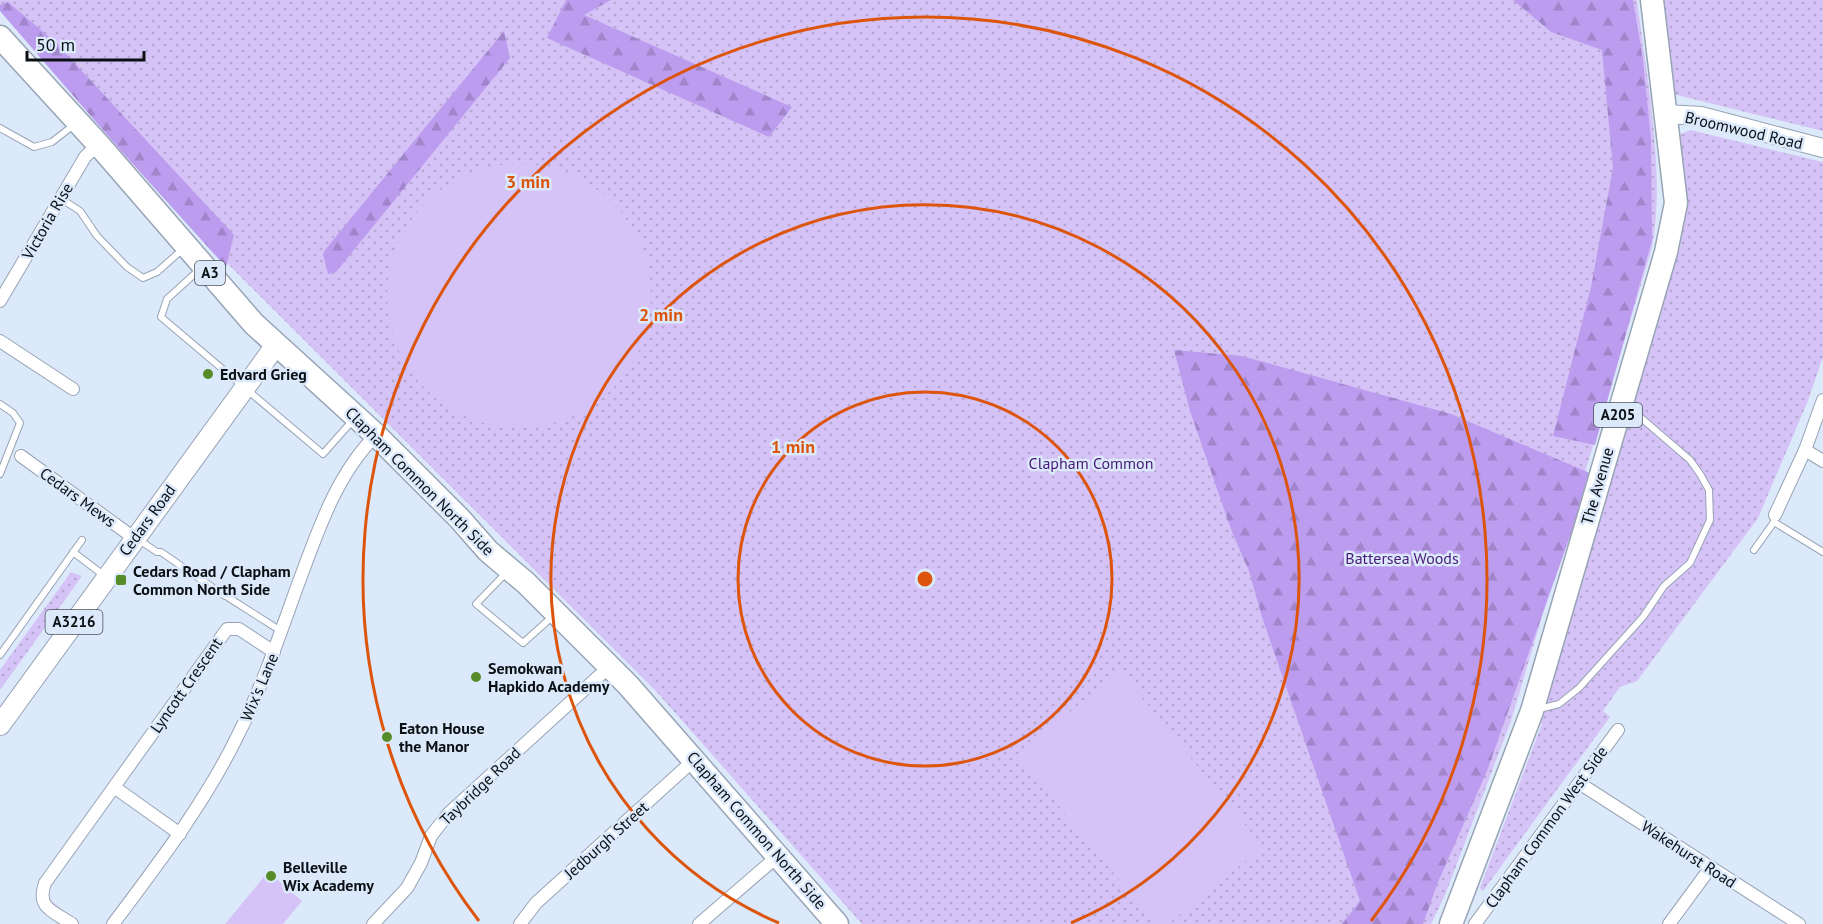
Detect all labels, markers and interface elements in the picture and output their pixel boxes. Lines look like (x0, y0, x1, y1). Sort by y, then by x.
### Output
scale bar (27, 24, 144, 62)
text: 50 m (36, 33, 75, 56)
street label: Broomwood Road (1683, 107, 1805, 153)
text: 3 min (506, 170, 550, 193)
street label: Victoria Rise (17, 179, 77, 264)
road number: A3 (195, 261, 225, 285)
text: 2 min (639, 303, 683, 326)
place label: Edvard Grieg (220, 364, 307, 384)
marker: Edvard Grieg (201, 367, 215, 381)
street label: Clapham Common North Side (341, 402, 499, 560)
road number: A205 (1594, 403, 1642, 427)
text: 1 min (771, 435, 815, 458)
street label: The Avenue (1576, 445, 1618, 527)
park label: Clapham Common (1029, 453, 1153, 473)
street label: Cedars Mews (36, 463, 120, 531)
street label: Cedars Road (114, 480, 180, 560)
park label: Battersea Woods (1345, 548, 1459, 568)
place label: Cedars Road / Clapham Common North Side (133, 561, 291, 599)
centre of rings (915, 569, 935, 589)
marker: Cedars Road / Clapham Common North Side (114, 573, 128, 587)
road number: A3216 (46, 610, 103, 634)
street label: Lyncott Crescent (146, 633, 227, 737)
street label: Wix's Lane (236, 650, 282, 724)
place label: Semokwan Hapkido Academy (488, 658, 610, 696)
marker: Semokwan Hapkido Academy (469, 670, 483, 684)
place label: Eaton House the Manor (399, 718, 485, 756)
marker: Eaton House the Manor (380, 730, 394, 744)
street label: Clapham Common West Side (1480, 742, 1612, 912)
street label: Taybridge Road (435, 743, 525, 829)
street label: Clapham Common North Side (683, 747, 831, 913)
street label: Jedburgh Street (559, 797, 653, 884)
street label: Wakehurst Road (1638, 816, 1740, 892)
place label: Belleville Wix Academy (283, 857, 374, 895)
marker: Belleville Wix Academy (264, 869, 278, 883)

